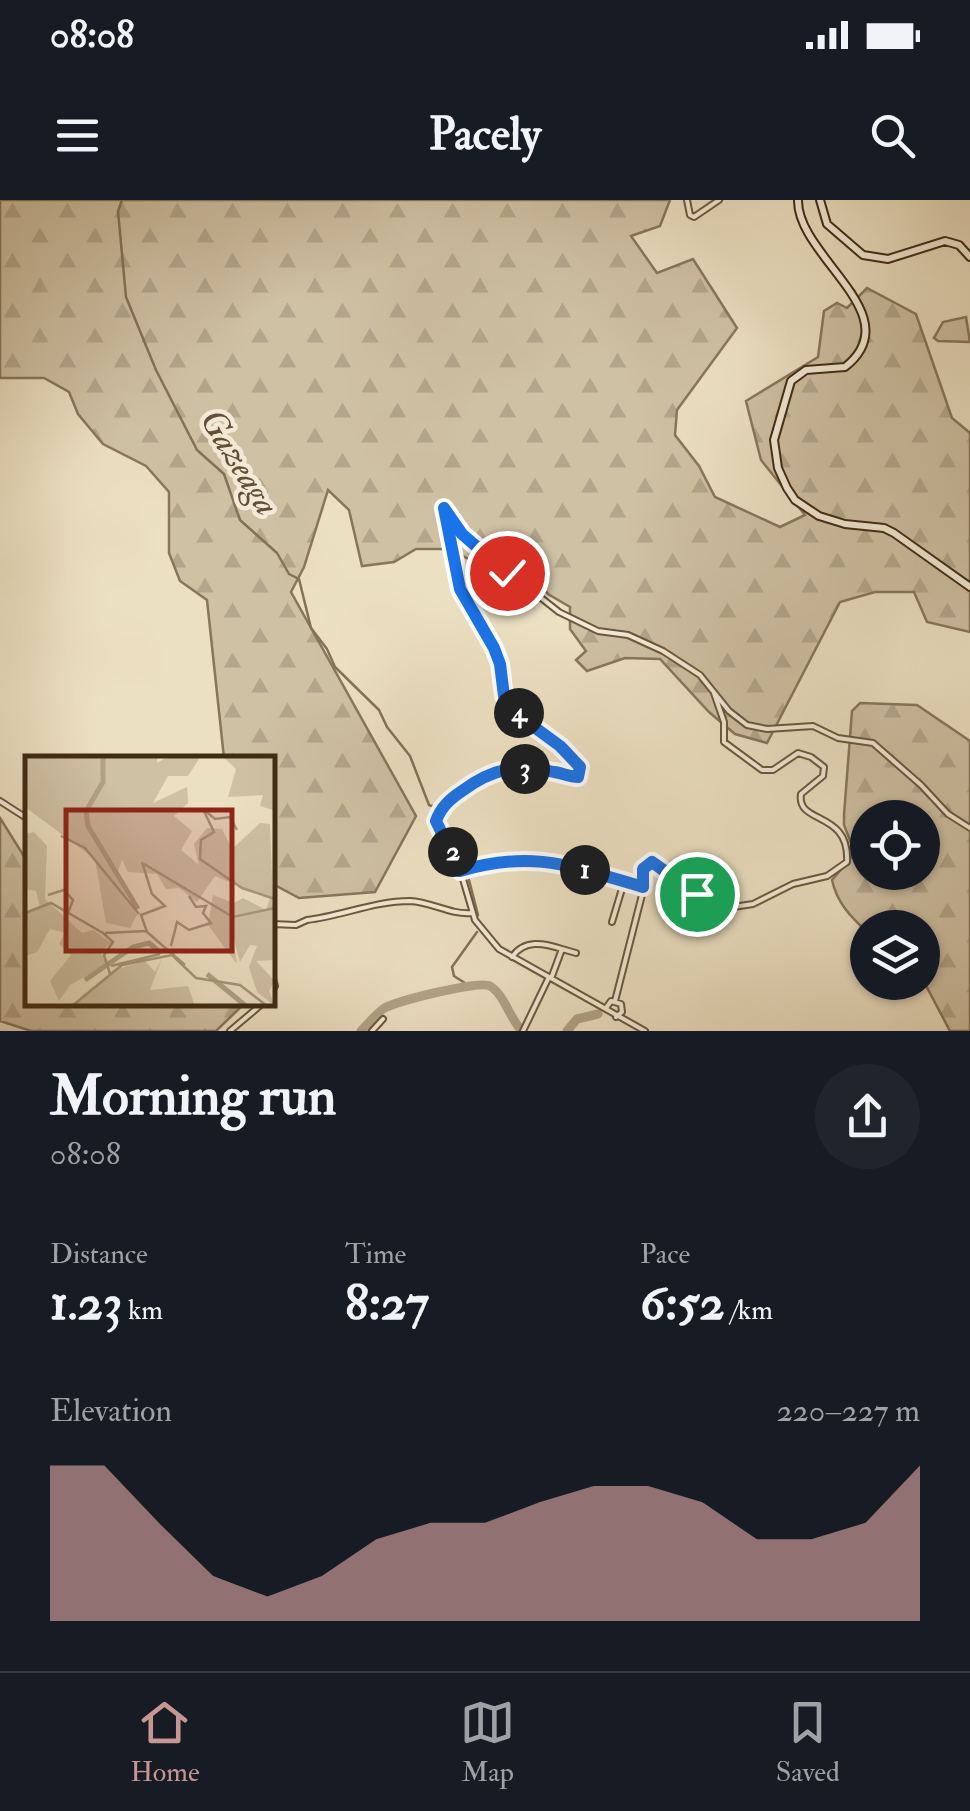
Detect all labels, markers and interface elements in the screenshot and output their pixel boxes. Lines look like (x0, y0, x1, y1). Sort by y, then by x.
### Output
text: 08:08 (50, 11, 134, 59)
text: Pacely (429, 107, 541, 163)
icon: menu (50, 108, 105, 163)
icon: search (865, 108, 920, 163)
water label: Gazeaga (190, 401, 289, 524)
pin (465, 531, 550, 616)
icon: check (480, 546, 535, 601)
pin: 4 (494, 688, 544, 738)
text: 4 (511, 695, 527, 730)
pin: 3 (500, 744, 550, 794)
text: 3 (520, 751, 530, 786)
inset map (25, 756, 275, 1006)
map controls (850, 800, 940, 1000)
button: locate (850, 800, 940, 890)
pin: 2 (428, 827, 478, 877)
text: 2 (446, 834, 460, 869)
pin: 1 (560, 845, 610, 895)
text: 1 (580, 852, 590, 887)
pin (655, 852, 740, 937)
icon: arrive (670, 867, 725, 922)
button: layers (850, 910, 940, 1000)
text: Morning run (50, 1062, 336, 1131)
button: share (815, 1064, 920, 1169)
text: 08:08 (50, 1134, 121, 1174)
text: Distance (50, 1237, 148, 1272)
text: Time (345, 1237, 406, 1272)
text: Pace (640, 1237, 690, 1272)
text: 1.23 (50, 1272, 122, 1335)
text: 8:27 (345, 1272, 429, 1335)
text: 6:52 (640, 1272, 725, 1335)
text: km (122, 1293, 163, 1328)
text: /km (725, 1293, 773, 1328)
text: Elevation (50, 1391, 172, 1431)
text: 220–227 m (776, 1391, 920, 1431)
tab: Home (130, 1695, 200, 1790)
tab: Map (460, 1695, 515, 1790)
tab: Saved (776, 1695, 840, 1790)

